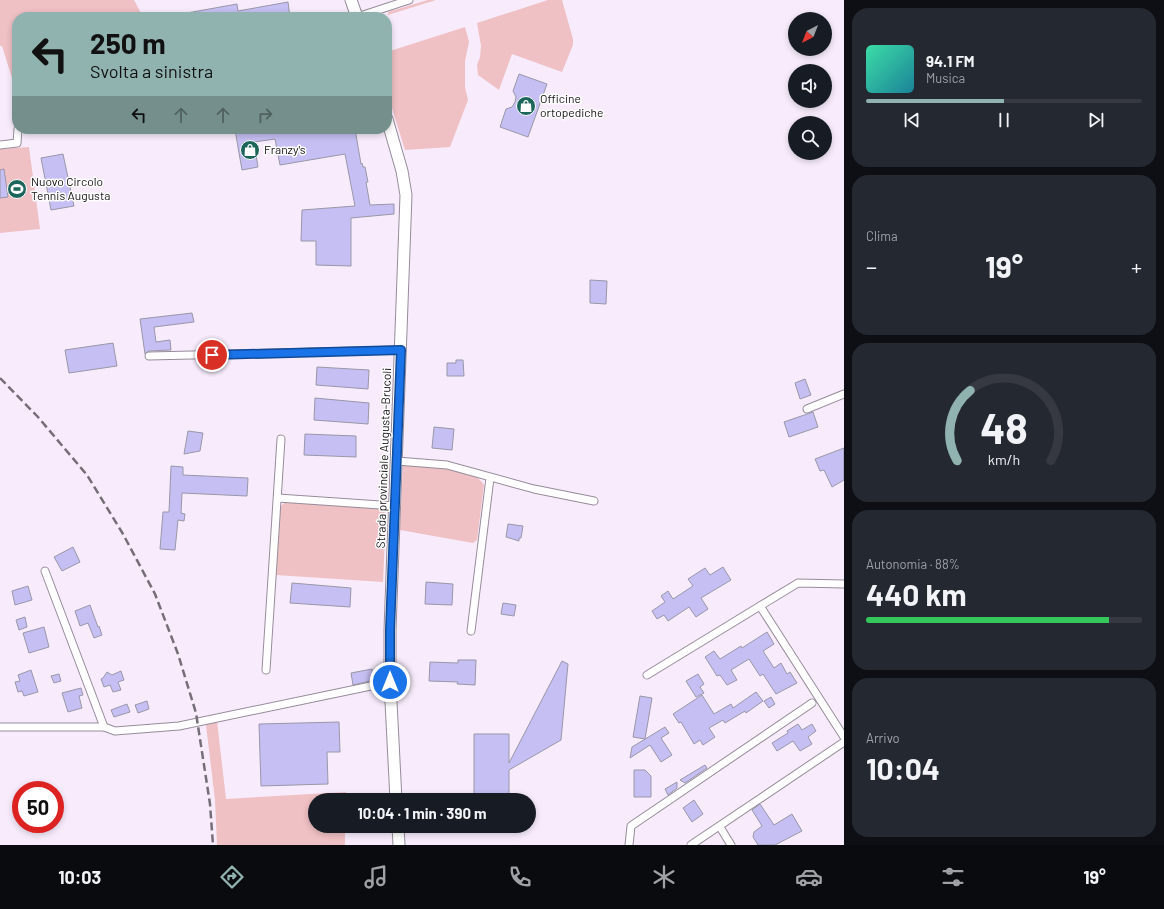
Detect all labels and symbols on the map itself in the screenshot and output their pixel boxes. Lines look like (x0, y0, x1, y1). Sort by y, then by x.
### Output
north arrow (788, 12, 832, 56)
place label: Officine ortopediche (540, 91, 603, 119)
shop icon: Officine ortopediche (515, 95, 537, 117)
shop icon: Franzy's (239, 139, 261, 161)
place label: Franzy's (264, 142, 306, 156)
place label: Nuovo Circolo Tennis Augusta (31, 174, 110, 202)
sports icon: Nuovo Circolo Tennis Augusta (6, 178, 28, 200)
pin (195, 338, 229, 372)
street label: Strada provinciale Augusta-Brucoli (373, 367, 393, 549)
position arrow (369, 661, 411, 703)
speed limit sign: 50 (12, 781, 64, 833)

